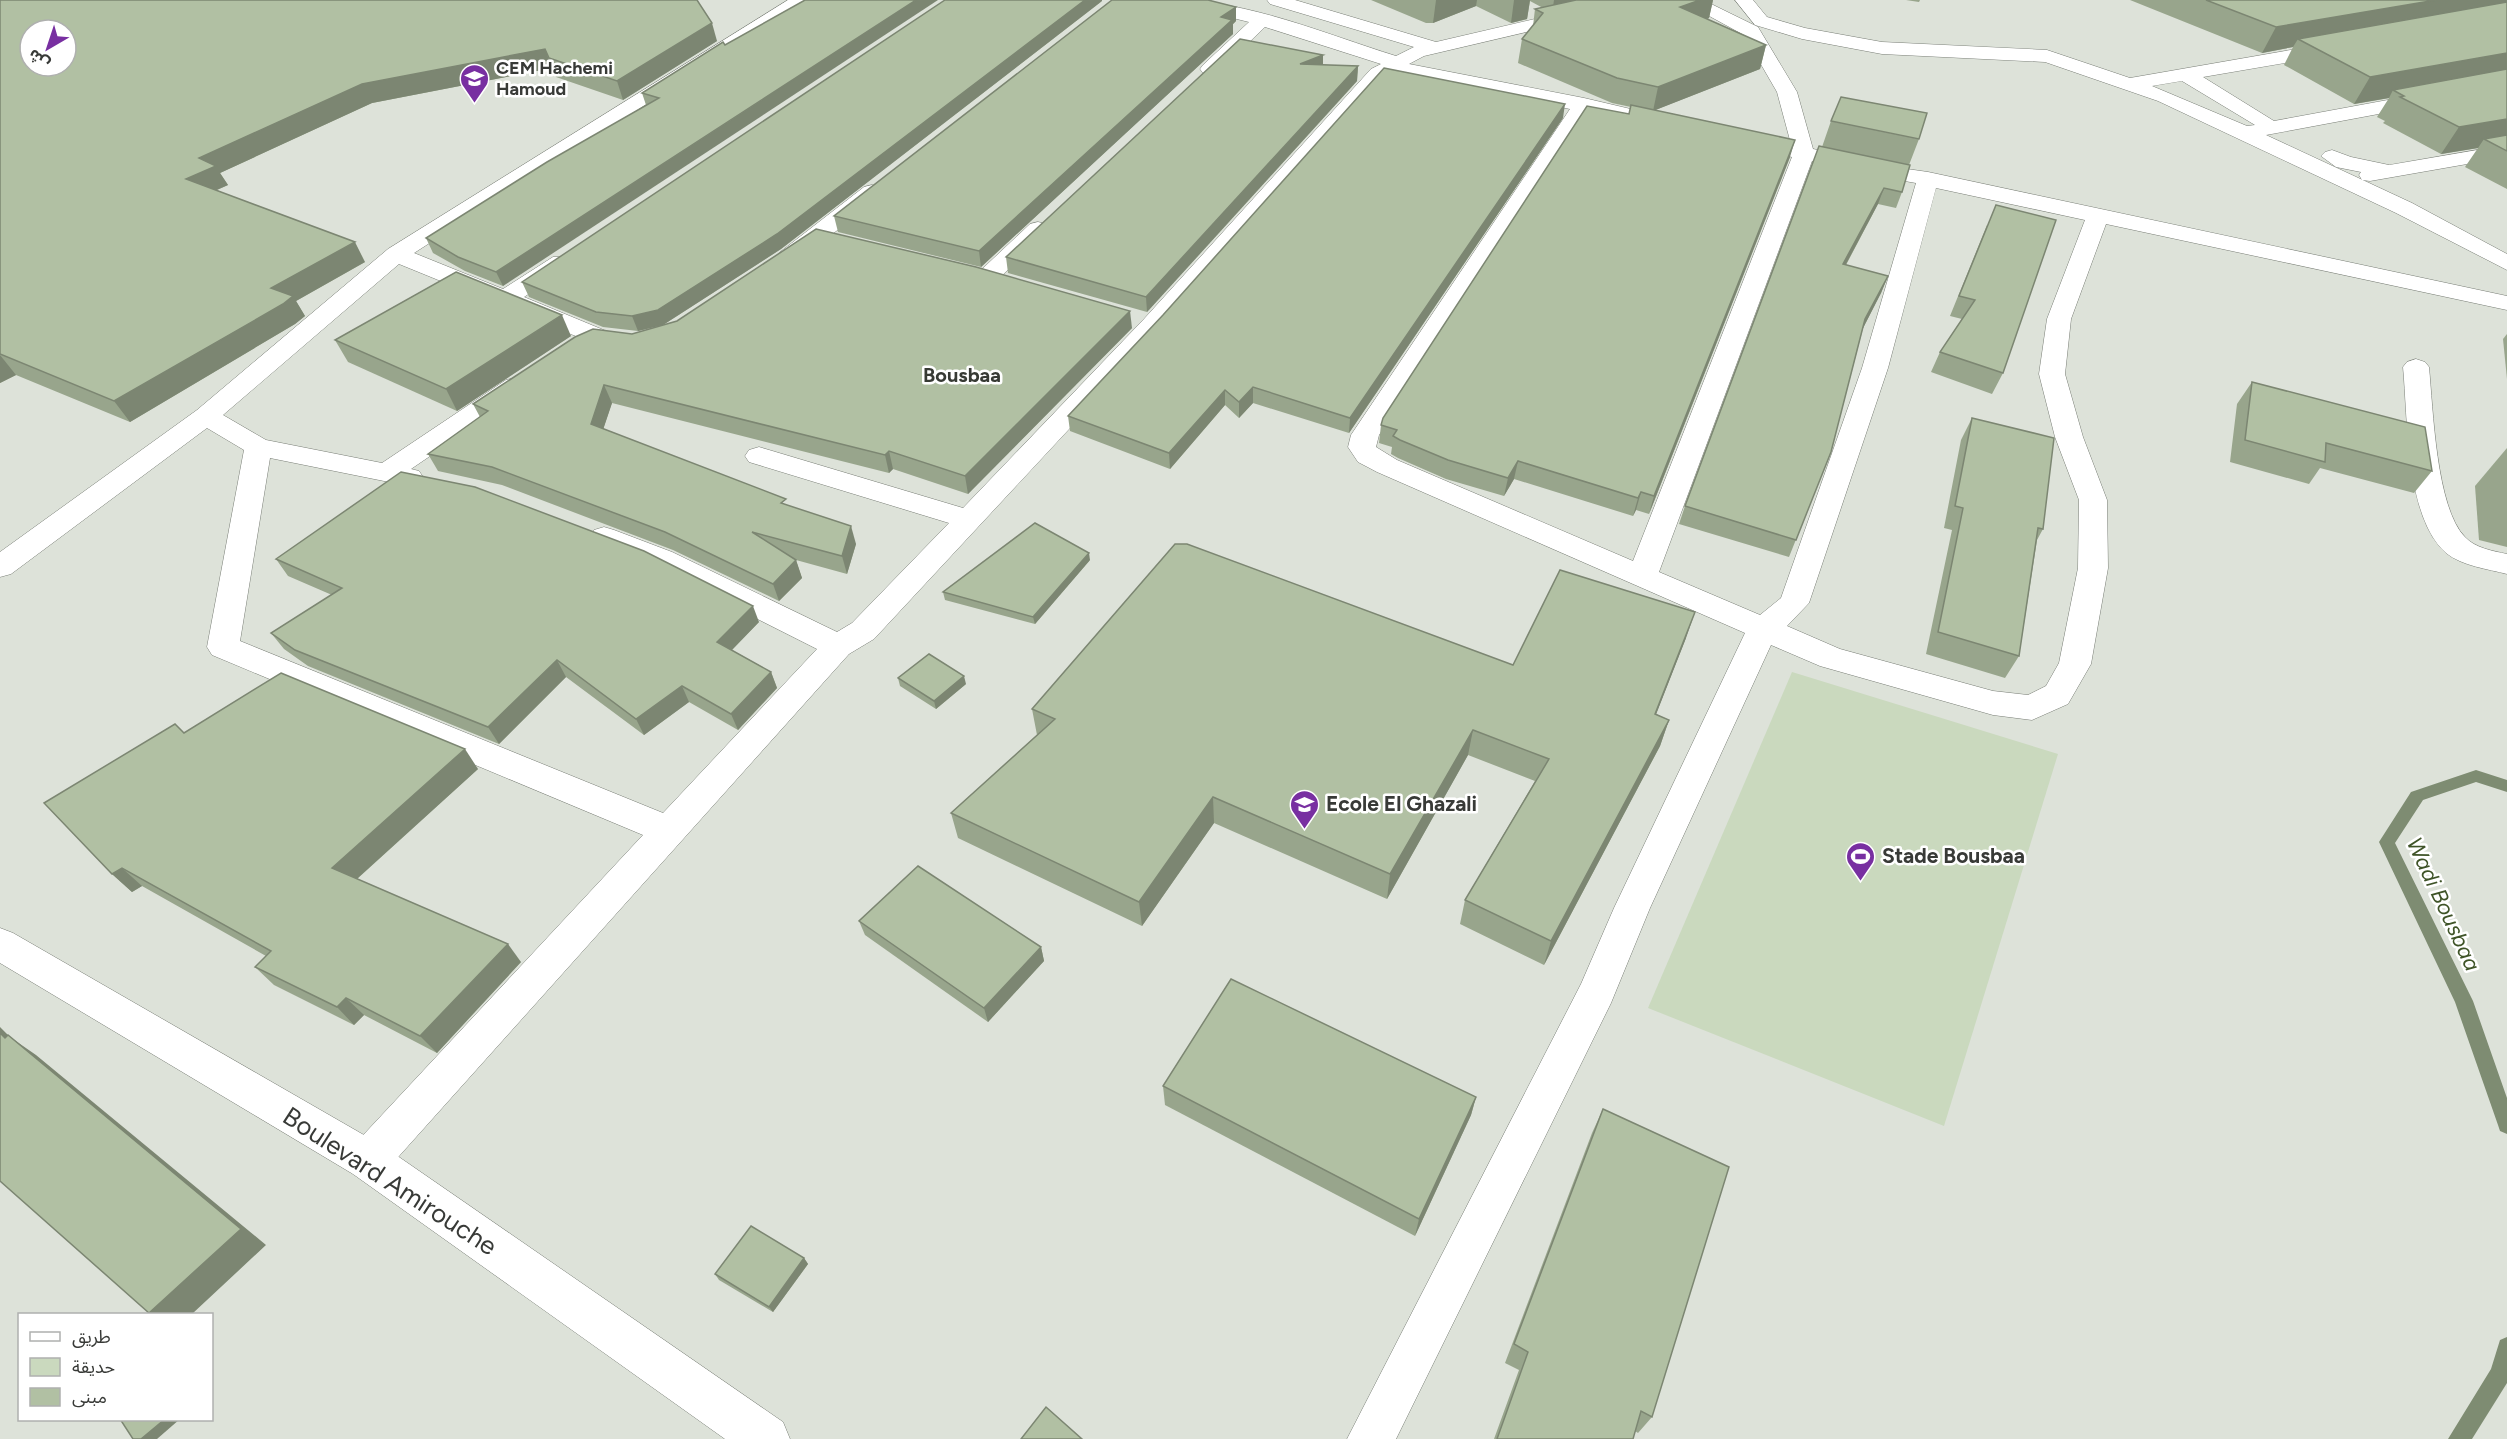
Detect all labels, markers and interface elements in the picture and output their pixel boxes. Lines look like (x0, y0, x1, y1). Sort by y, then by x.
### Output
north arrow (18, 18, 78, 78)
text: ش (24, 45, 53, 74)
place label: CEM Hachemi Hamoud (496, 57, 613, 100)
school or university icon: CEM Hachemi Hamoud (459, 62, 491, 104)
district label: Bousbaa (923, 363, 1001, 387)
school or university icon: Ecole El Ghazali (1289, 788, 1321, 830)
place label: Ecole El Ghazali (1326, 791, 1477, 816)
water label: Wadi Bousbaa (2401, 833, 2486, 975)
sports icon: Stade Bousbaa (1845, 840, 1877, 882)
place label: Stade Bousbaa (1882, 843, 2025, 868)
street label: Boulevard Amirouche (277, 1100, 503, 1262)
legend (18, 1313, 213, 1421)
text: طريق (72, 1326, 111, 1348)
text: حديقة (72, 1356, 115, 1378)
text: مبنى (72, 1386, 107, 1408)

